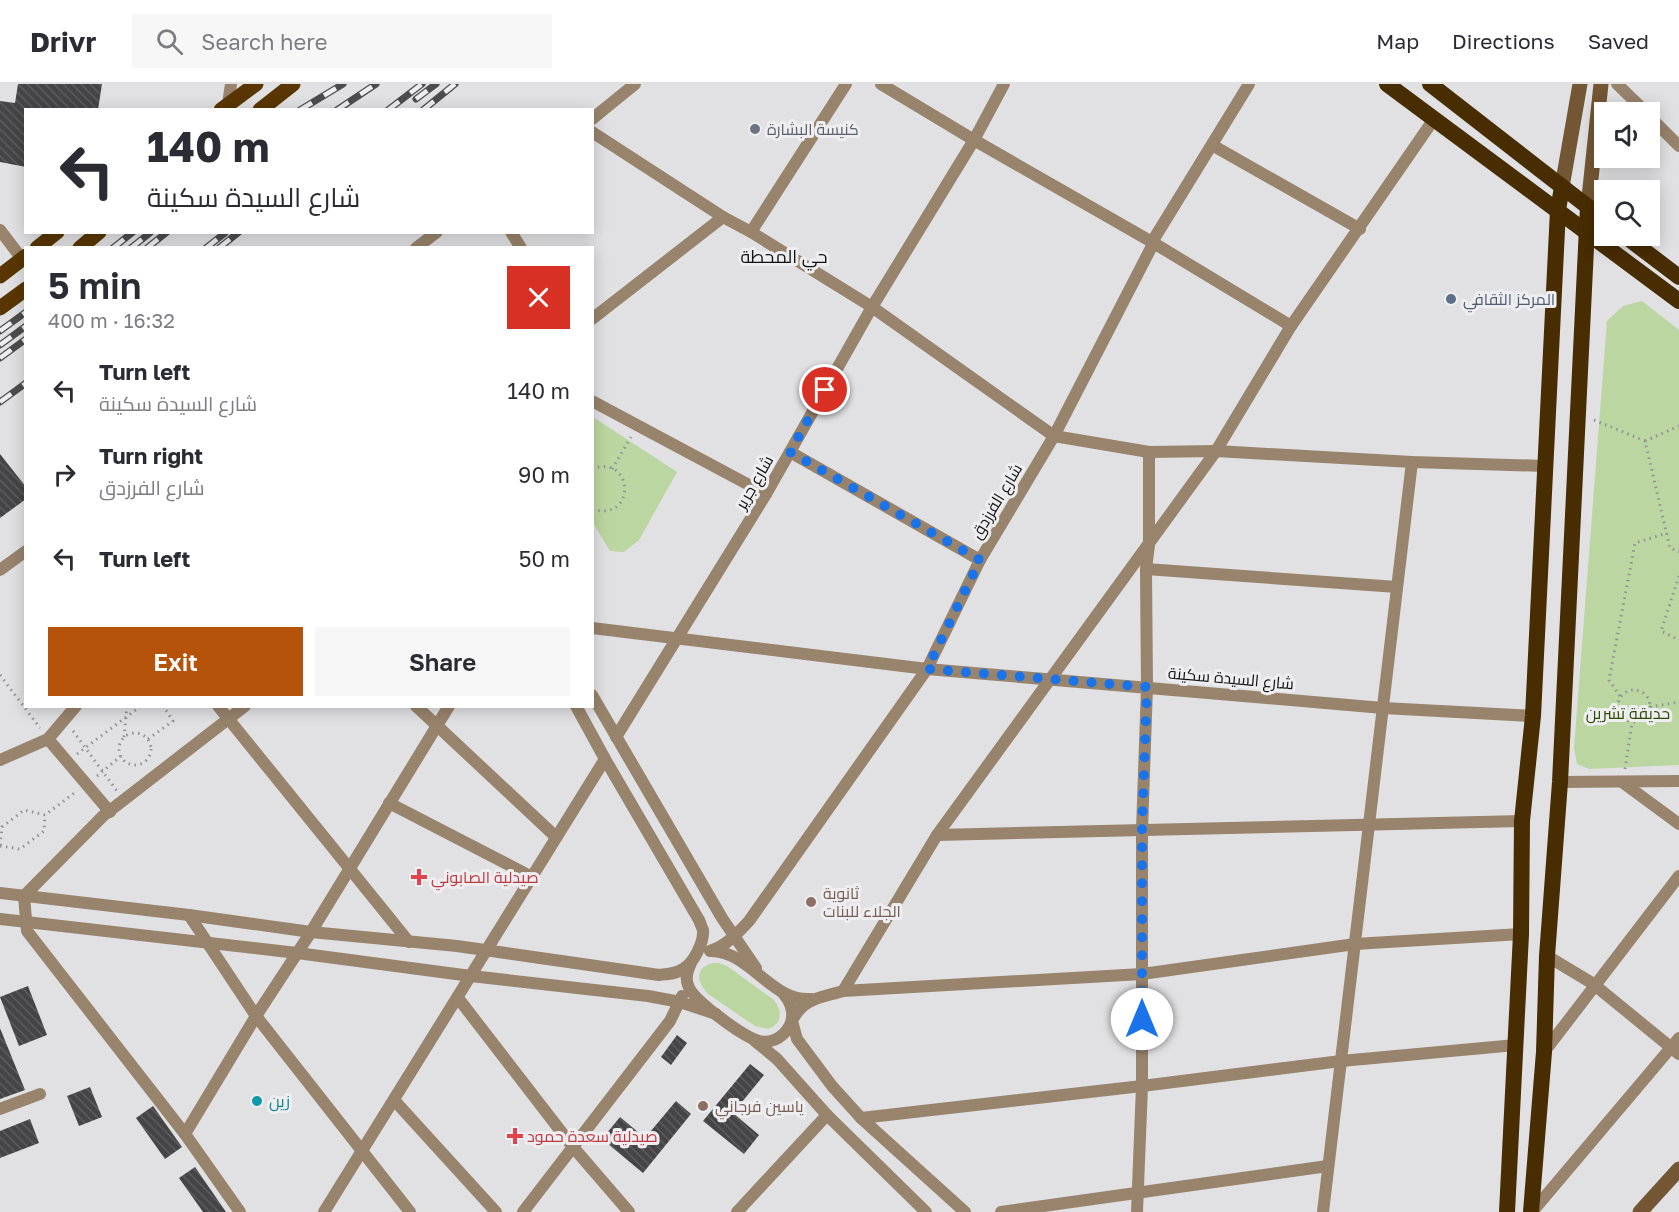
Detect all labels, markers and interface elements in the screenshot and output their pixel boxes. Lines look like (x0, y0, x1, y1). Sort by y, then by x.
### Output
search box (132, 14, 552, 68)
text: Drivr (30, 25, 96, 58)
icon: search (153, 25, 186, 58)
text: Search here (201, 28, 327, 55)
text: Map (1376, 28, 1419, 54)
text: Directions (1452, 28, 1555, 54)
text: Saved (1588, 28, 1649, 54)
map controls (1594, 102, 1660, 246)
button: sound (1594, 102, 1660, 168)
place label: كنيسة البشارة (767, 119, 859, 139)
text: 140 m (147, 121, 269, 171)
marker: كنيسة البشارة (748, 122, 762, 136)
icon: left (48, 132, 126, 210)
button: search (1594, 180, 1660, 246)
text: شارع السيدة سكينة (147, 181, 360, 213)
district label: حي المحطة (740, 245, 828, 271)
text: 5 min (48, 264, 142, 307)
button: close (507, 266, 570, 329)
place label: المركز الثقافي (1463, 289, 1555, 313)
marker: المركز الثقافي (1444, 292, 1458, 306)
text: 400 m · 16:32 (48, 308, 175, 332)
text: Turn left (99, 358, 190, 385)
pin (799, 364, 850, 415)
icon: arrive (808, 373, 841, 406)
icon: left (48, 374, 81, 407)
text: 140 m (507, 377, 570, 404)
text: شارع السيدة سكينة (99, 391, 257, 415)
text: Turn right (99, 442, 203, 469)
street label: شارع جرير (730, 451, 779, 514)
icon: right (48, 458, 81, 491)
street label: شارع الفرزدق (966, 460, 1028, 543)
text: 90 m (518, 461, 570, 488)
text: شارع الفرزدق (99, 475, 205, 499)
icon: left (48, 542, 81, 575)
text: Turn left (99, 545, 190, 572)
text: 50 m (519, 545, 570, 572)
button: Exit (48, 627, 303, 696)
button: Share (315, 627, 570, 696)
street label: شارع السيدة سكينة (1167, 663, 1295, 695)
park label: حديقة تشرين (1586, 703, 1670, 724)
place label: صيدلية الصابوني (431, 867, 539, 891)
marker: صيدلية الصابوني (412, 870, 426, 884)
place label: ثانوية الجلاء للبنات (823, 883, 901, 921)
marker: ثانوية الجلاء للبنات (804, 895, 818, 909)
position arrow (1110, 987, 1174, 1051)
place label: زين (269, 1091, 290, 1112)
marker: زين (250, 1094, 264, 1108)
place label: ياسين فرجاني (715, 1096, 804, 1120)
marker: ياسين فرجاني (696, 1099, 710, 1113)
place label: صيدلية سعدة حمود (527, 1126, 658, 1146)
marker: صيدلية سعدة حمود (508, 1129, 522, 1143)

